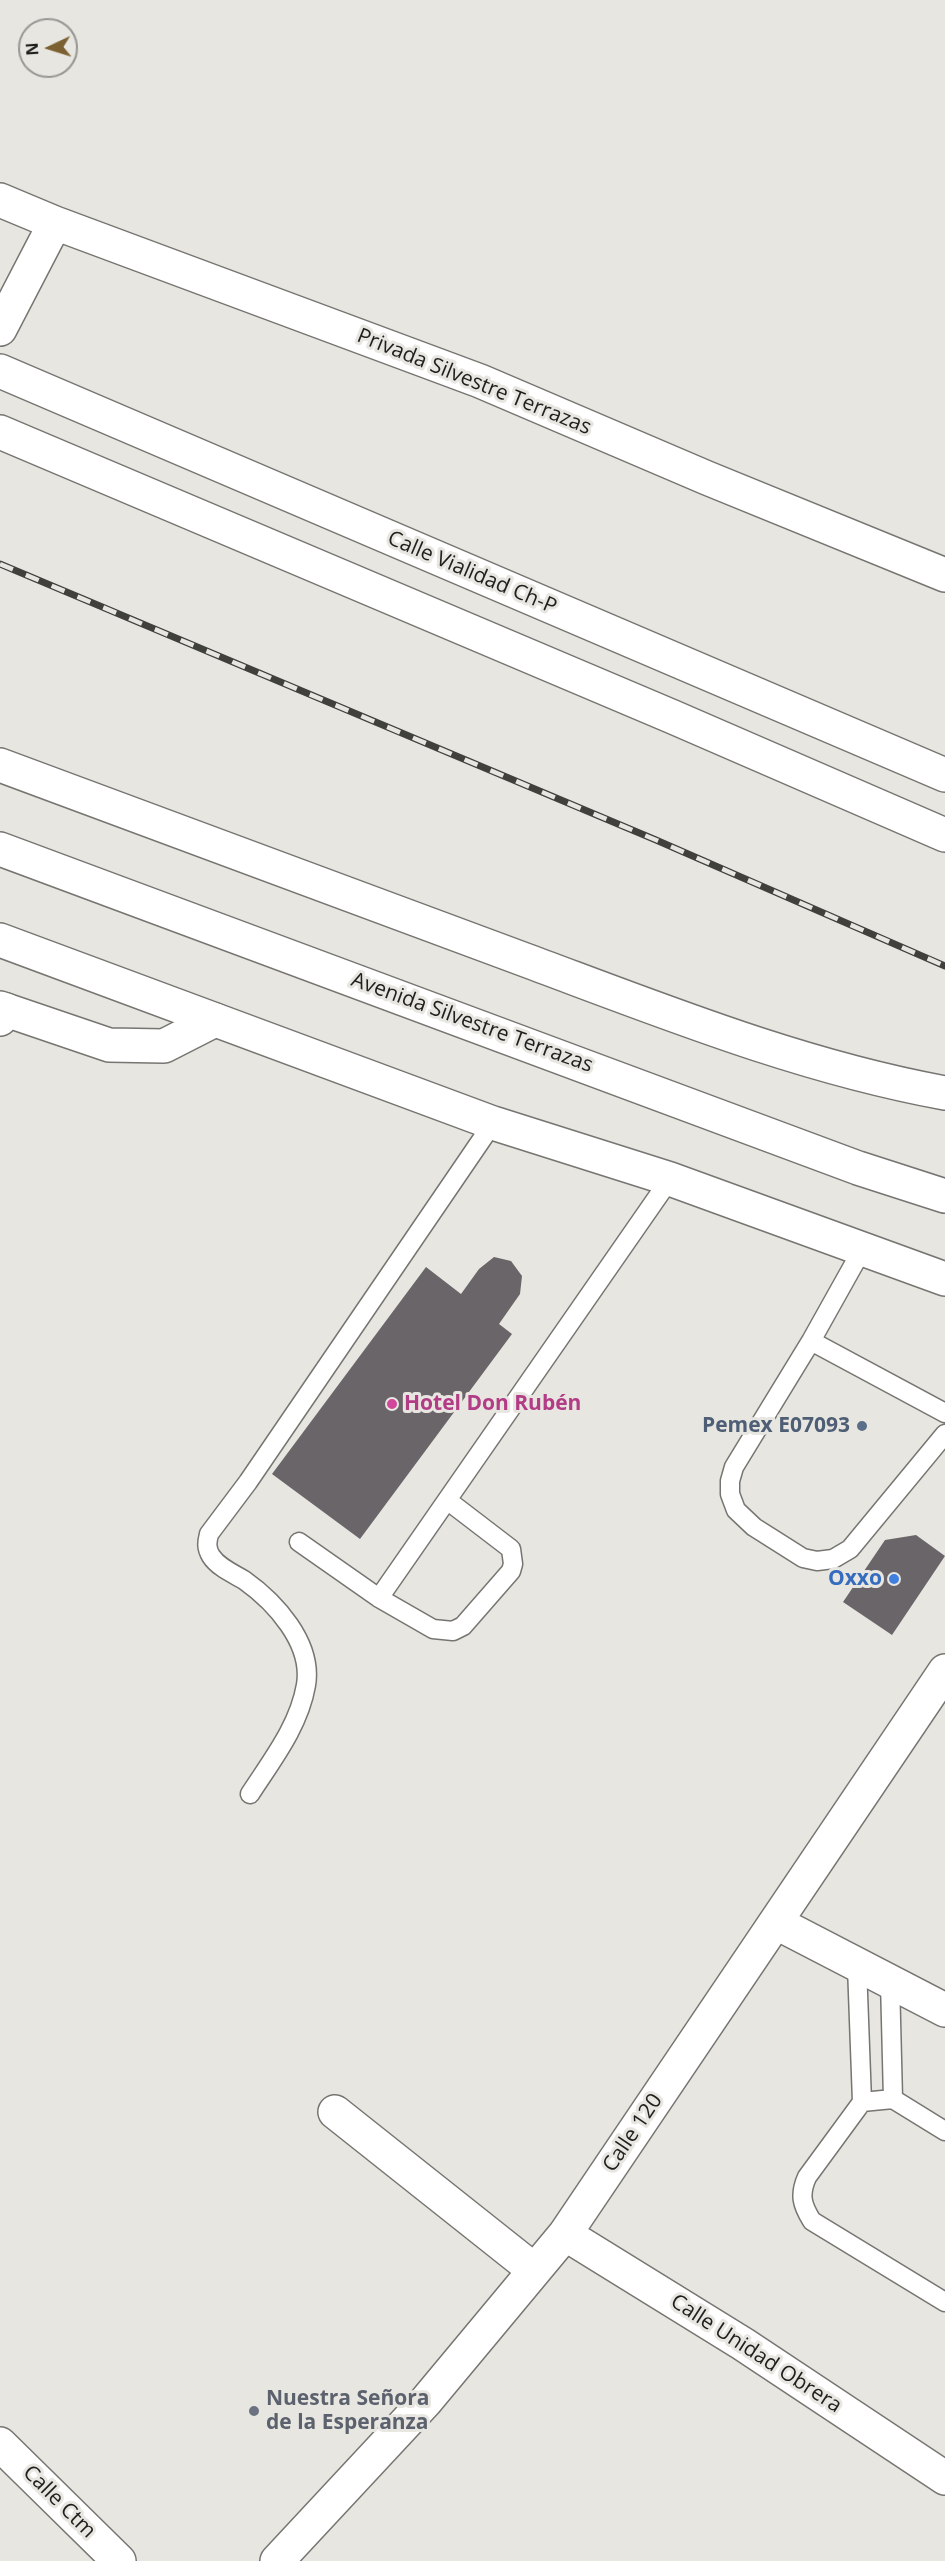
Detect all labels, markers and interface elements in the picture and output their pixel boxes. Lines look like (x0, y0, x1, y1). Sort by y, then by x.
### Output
north arrow (18, 18, 78, 78)
text: N (21, 42, 43, 56)
street label: Privada Silvestre Terrazas (353, 323, 595, 441)
street label: Calle Vialidad Ch-P (384, 526, 560, 620)
street label: Avenida Silvestre Terrazas (348, 968, 596, 1078)
place label: Hotel Don Rubén (404, 1391, 581, 1417)
marker: Hotel Don Rubén (385, 1397, 399, 1411)
place label: Pemex E07093 (702, 1413, 850, 1439)
marker: Pemex E07093 (855, 1419, 869, 1433)
place label: Oxxo (828, 1566, 882, 1592)
marker: Oxxo (887, 1572, 901, 1586)
street label: Calle 120 (598, 2089, 668, 2177)
street label: Calle Unidad Obrera (666, 2289, 846, 2419)
place label: Nuestra Señora de la Esperanza (266, 2386, 430, 2436)
marker: Nuestra Señora de la Esperanza (247, 2404, 261, 2418)
street label: Calle Ctm (17, 2460, 101, 2544)

